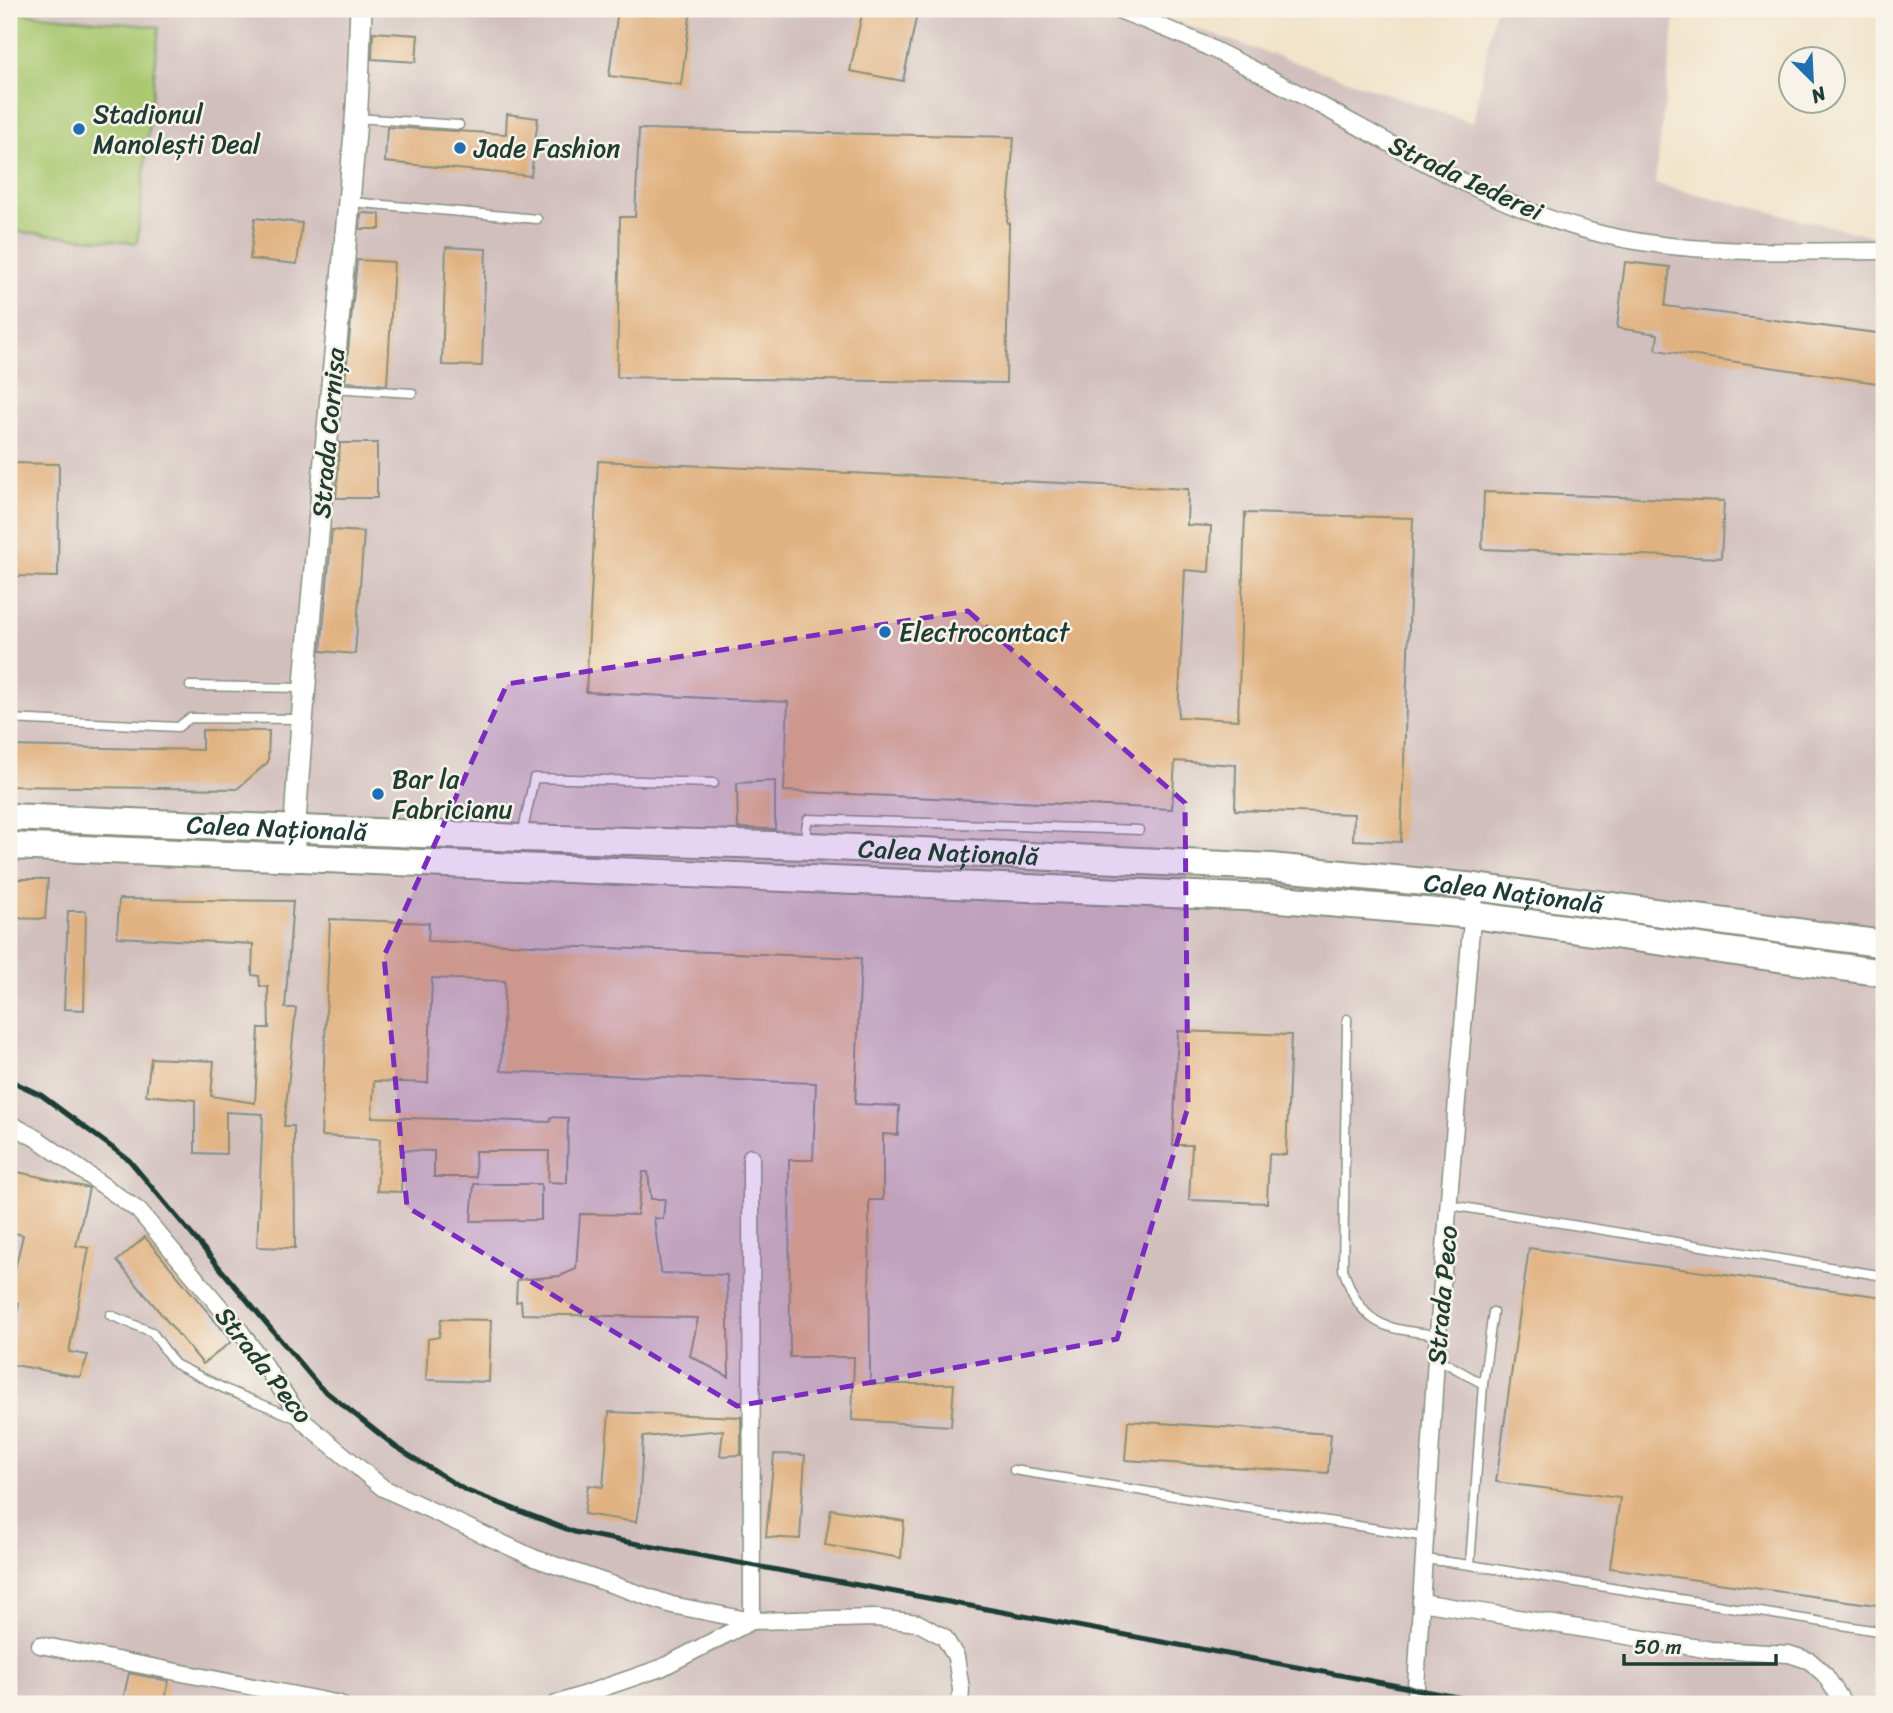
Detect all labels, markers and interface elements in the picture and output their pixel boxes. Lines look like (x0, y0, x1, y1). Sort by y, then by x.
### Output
north arrow (1778, 46, 1848, 116)
text: N (1805, 77, 1832, 113)
place label: Stadionul Manolești Deal (93, 91, 261, 167)
marker: Stadionul Manolești Deal (71, 121, 87, 137)
street label: Strada Iederei (1381, 122, 1552, 234)
place label: Jade Fashion (473, 125, 620, 171)
marker: Jade Fashion (452, 140, 468, 156)
street label: Strada Cornișa (298, 345, 358, 520)
place label: Electrocontact (899, 609, 1071, 655)
marker: Electrocontact (877, 624, 893, 640)
place label: Bar la Fabricianu (392, 756, 513, 832)
marker: Bar la Fabricianu (370, 786, 386, 802)
street label: Calea Națională (186, 801, 369, 855)
street label: Calea Națională (857, 825, 1040, 879)
street label: Calea Națională (1422, 859, 1607, 928)
street label: Strada Peco (1413, 1224, 1471, 1366)
street label: Strada Peco (203, 1296, 325, 1434)
scale bar (1624, 1622, 1776, 1666)
text: 50 m (1634, 1628, 1682, 1666)

